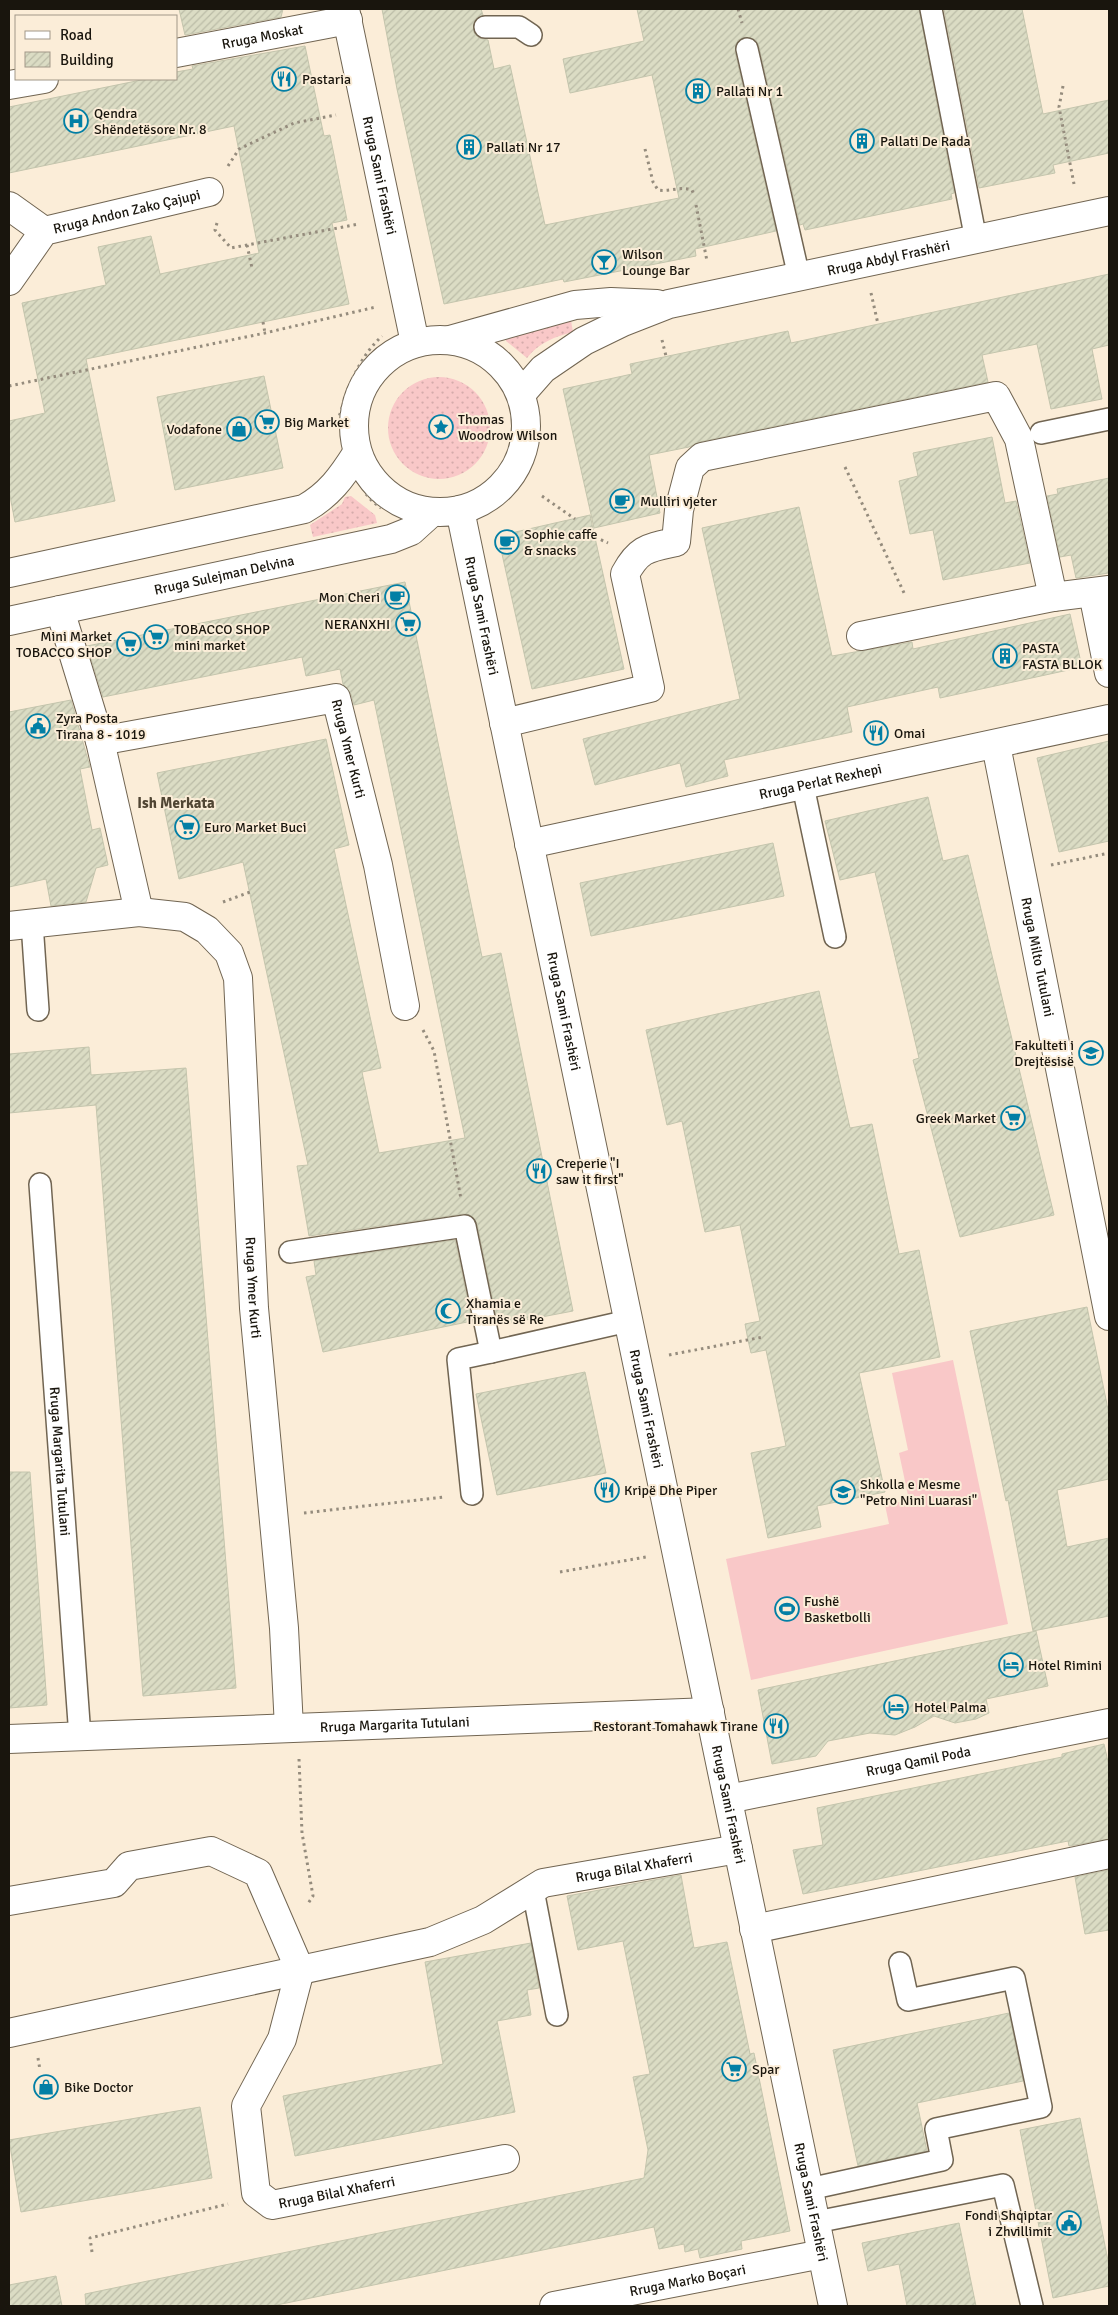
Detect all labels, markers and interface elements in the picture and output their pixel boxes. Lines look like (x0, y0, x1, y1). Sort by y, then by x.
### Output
legend (15, 15, 178, 80)
street label: Rruga Moskat (220, 21, 305, 53)
text: Road (60, 26, 92, 44)
text: Building (60, 51, 114, 69)
restaurant icon: Pastaria (271, 66, 297, 92)
place label: Pastaria (302, 71, 351, 88)
building icon: Pallati Nr 1 (685, 78, 711, 104)
place label: Pallati Nr 1 (716, 83, 783, 100)
place label: Qendra Shëndetësore Nr. 8 (94, 105, 207, 138)
hospital icon: Qendra Shëndetësore Nr. 8 (63, 108, 89, 134)
street label: Rruga Sami Frashëri (359, 115, 400, 236)
building icon: Pallati De Rada (849, 128, 875, 154)
place label: Pallati De Rada (880, 133, 971, 150)
building icon: Pallati Nr 17 (456, 134, 482, 160)
place label: Pallati Nr 17 (486, 139, 561, 156)
street label: Rruga Andon Zako Çajupi (52, 186, 202, 238)
street label: Rruga Abdyl Frashëri (826, 237, 951, 279)
place label: Wilson Lounge Bar (622, 246, 691, 279)
bar icon: Wilson Lounge Bar (591, 249, 617, 275)
supermarket icon: Big Market (254, 409, 280, 435)
place label: Thomas Woodrow Wilson (458, 411, 557, 444)
place label: Big Market (284, 414, 349, 431)
place icon: Thomas Woodrow Wilson (428, 414, 454, 440)
shop icon: Vodafone (226, 416, 252, 442)
place label: Vodafone (166, 421, 222, 438)
cafe icon: Mulliri vjeter (609, 488, 635, 514)
place label: Mulliri vjeter (640, 493, 718, 510)
place label: Sophie caffe & snacks (524, 526, 598, 559)
cafe icon: Sophie caffe & snacks (494, 529, 520, 555)
street label: Rruga Sulejman Delvina (152, 552, 296, 599)
street label: Rruga Sami Frashëri (461, 555, 502, 677)
cafe icon: Mon Cheri (384, 584, 410, 610)
place label: Mon Cheri (318, 589, 380, 606)
supermarket icon: NERANXHI (395, 611, 421, 637)
place label: NERANXHI (324, 616, 390, 633)
place label: TOBACCO SHOP mini market (174, 621, 270, 654)
supermarket icon: TOBACCO SHOP mini market (143, 624, 169, 650)
place label: Mini Market TOBACCO SHOP (16, 628, 112, 661)
supermarket icon: Mini Market TOBACCO SHOP (116, 631, 142, 657)
place label: PASTA FASTA BLLOK (1022, 640, 1103, 673)
building icon: PASTA FASTA BLLOK (992, 643, 1018, 669)
street label: Rruga Ymer Kurti (328, 697, 369, 800)
place label: Zyra Posta Tirana 8 - 1019 (56, 710, 146, 743)
public building icon: Zyra Posta Tirana 8 - 1019 (25, 713, 51, 739)
restaurant icon: Omai (863, 720, 889, 746)
place label: Omai (894, 725, 925, 742)
street label: Rruga Perlat Rexhepi (757, 760, 883, 803)
district label: Ish Merkata (137, 794, 215, 812)
supermarket icon: Euro Market Buci (174, 814, 200, 840)
place label: Euro Market Buci (204, 819, 307, 836)
street label: Rruga Milto Tutulani (1017, 896, 1058, 1018)
street label: Rruga Sami Frashëri (543, 950, 584, 1072)
place label: Fakulteti i Drejtësisë (1014, 1037, 1074, 1070)
school or university icon: Fakulteti i Drejtësisë (1078, 1040, 1104, 1066)
supermarket icon: Greek Market (1000, 1105, 1026, 1131)
place label: Greek Market (916, 1110, 996, 1127)
place label: Creperie "I saw it first" (556, 1155, 624, 1188)
restaurant icon: Creperie "I saw it first" (526, 1158, 552, 1184)
street label: Rruga Ymer Kurti (242, 1236, 265, 1339)
place label: Xhamia e Tiranës së Re (466, 1295, 544, 1328)
mosque icon: Xhamia e Tiranës së Re (435, 1298, 461, 1324)
street label: Rruga Sami Frashëri (626, 1348, 667, 1470)
street label: Rruga Margarita Tutulani (46, 1386, 73, 1537)
place label: Shkolla e Mesme "Petro Nini Luarasi" (860, 1476, 977, 1509)
restaurant icon: Kripë Dhe Piper (594, 1477, 620, 1503)
school or university icon: Shkolla e Mesme "Petro Nini Luarasi" (830, 1479, 856, 1505)
place label: Kripë Dhe Piper (624, 1482, 718, 1499)
place label: Fushë Basketbolli (804, 1593, 871, 1626)
sports icon: Fushë Basketbolli (774, 1596, 800, 1622)
hotel icon: Hotel Rimini (998, 1652, 1024, 1678)
place label: Hotel Rimini (1028, 1657, 1102, 1674)
hotel icon: Hotel Palma (883, 1694, 909, 1720)
place label: Hotel Palma (914, 1699, 987, 1716)
street label: Rruga Margarita Tutulani (320, 1713, 470, 1736)
restaurant icon: Restorant Tomahawk Tirane (763, 1713, 789, 1739)
place label: Restorant Tomahawk Tirane (593, 1718, 758, 1735)
street label: Rruga Qamil Poda (864, 1743, 972, 1780)
street label: Rruga Sami Frashëri (708, 1744, 749, 1865)
street label: Rruga Bilal Xhaferri (574, 1849, 694, 1886)
supermarket icon: Spar (721, 2056, 747, 2082)
place label: Spar (752, 2061, 780, 2078)
shop icon: Bike Doctor (33, 2074, 59, 2100)
place label: Bike Doctor (64, 2079, 134, 2096)
street label: Rruga Sami Frashëri (790, 2141, 832, 2263)
street label: Rruga Bilal Xhaferri (277, 2173, 397, 2213)
place label: Fondi Shqiptar i Zhvillimit (965, 2207, 1053, 2240)
public building icon: Fondi Shqiptar i Zhvillimit (1056, 2210, 1082, 2236)
street label: Rruga Marko Boçari (628, 2261, 747, 2300)

